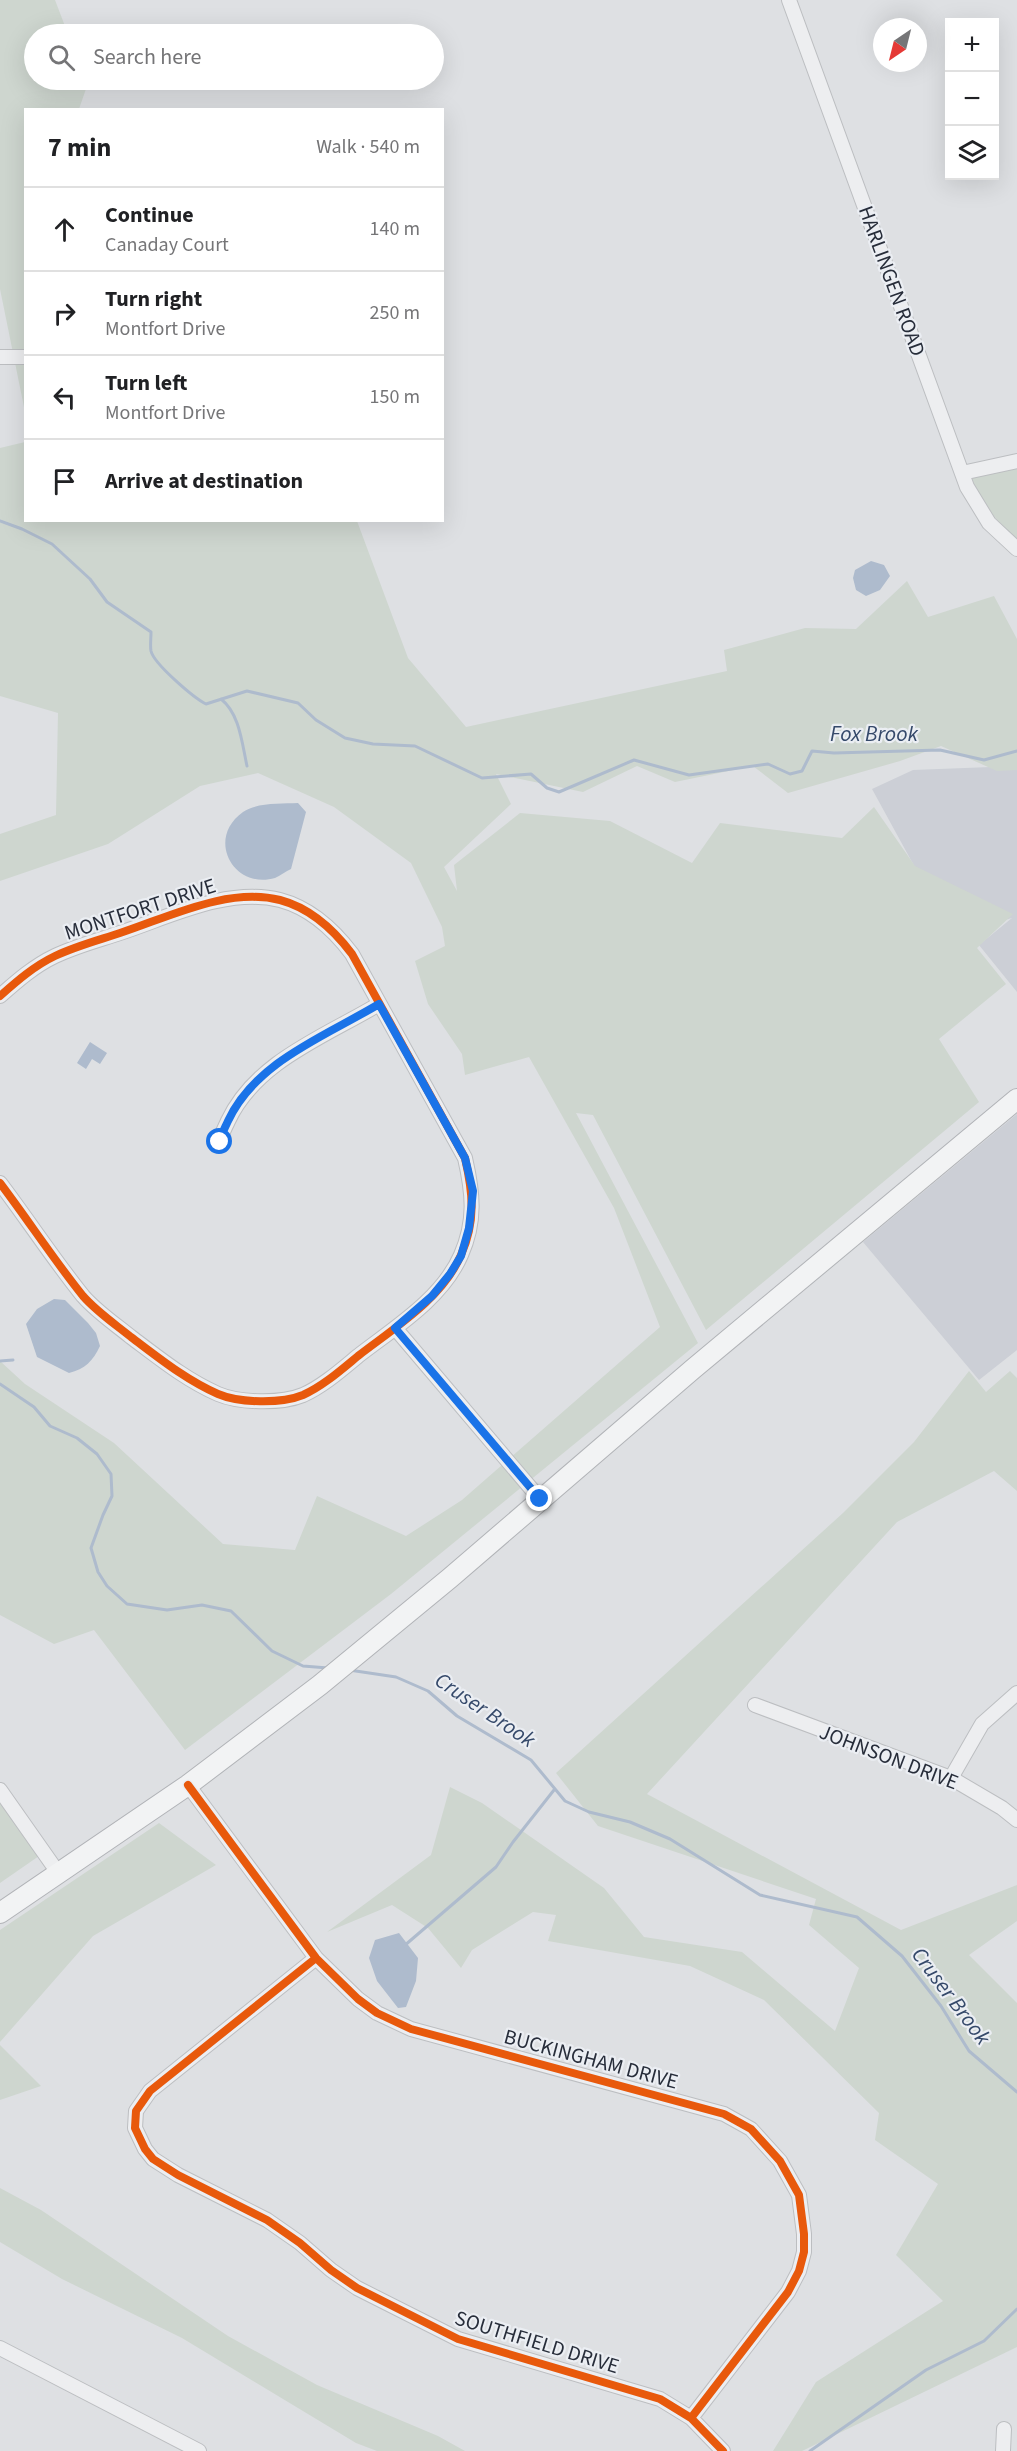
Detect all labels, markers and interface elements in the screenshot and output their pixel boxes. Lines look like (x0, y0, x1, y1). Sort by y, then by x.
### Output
north arrow (873, 18, 927, 72)
map controls (945, 18, 999, 180)
button: + (945, 18, 999, 72)
search box (24, 24, 444, 90)
icon: search (45, 41, 78, 74)
text: Search here (93, 41, 201, 73)
button: − (945, 72, 999, 126)
button: layers (945, 126, 999, 180)
text: 7 min (48, 129, 111, 166)
text: Walk · 540 m (316, 133, 420, 161)
text: Continue (105, 199, 194, 231)
street label: HARLINGEN ROAD (851, 202, 933, 360)
icon: ahead (48, 213, 81, 246)
text: 140 m (370, 215, 420, 243)
text: Canaday Court (105, 231, 229, 259)
text: Turn right (105, 283, 202, 315)
icon: right (48, 297, 81, 330)
text: 250 m (370, 299, 420, 327)
text: Montfort Drive (105, 315, 225, 343)
text: Turn left (105, 367, 187, 399)
icon: left (48, 381, 81, 414)
text: 150 m (370, 383, 420, 411)
text: Montfort Drive (105, 399, 225, 427)
icon: arrive (48, 465, 81, 498)
text: Arrive at destination (105, 465, 303, 497)
water label: Fox Brook (830, 718, 918, 750)
street label: MONTFORT DRIVE (60, 870, 220, 948)
route start (206, 1128, 232, 1154)
route end (526, 1485, 552, 1511)
water label: Cruser Brook (428, 1664, 542, 1756)
street label: JOHNSON DRIVE (815, 1717, 963, 1797)
water label: Cruser Brook (904, 1940, 999, 2052)
street label: BUCKINGHAM DRIVE (501, 2021, 681, 2097)
street label: SOUTHFIELD DRIVE (451, 2303, 623, 2381)

